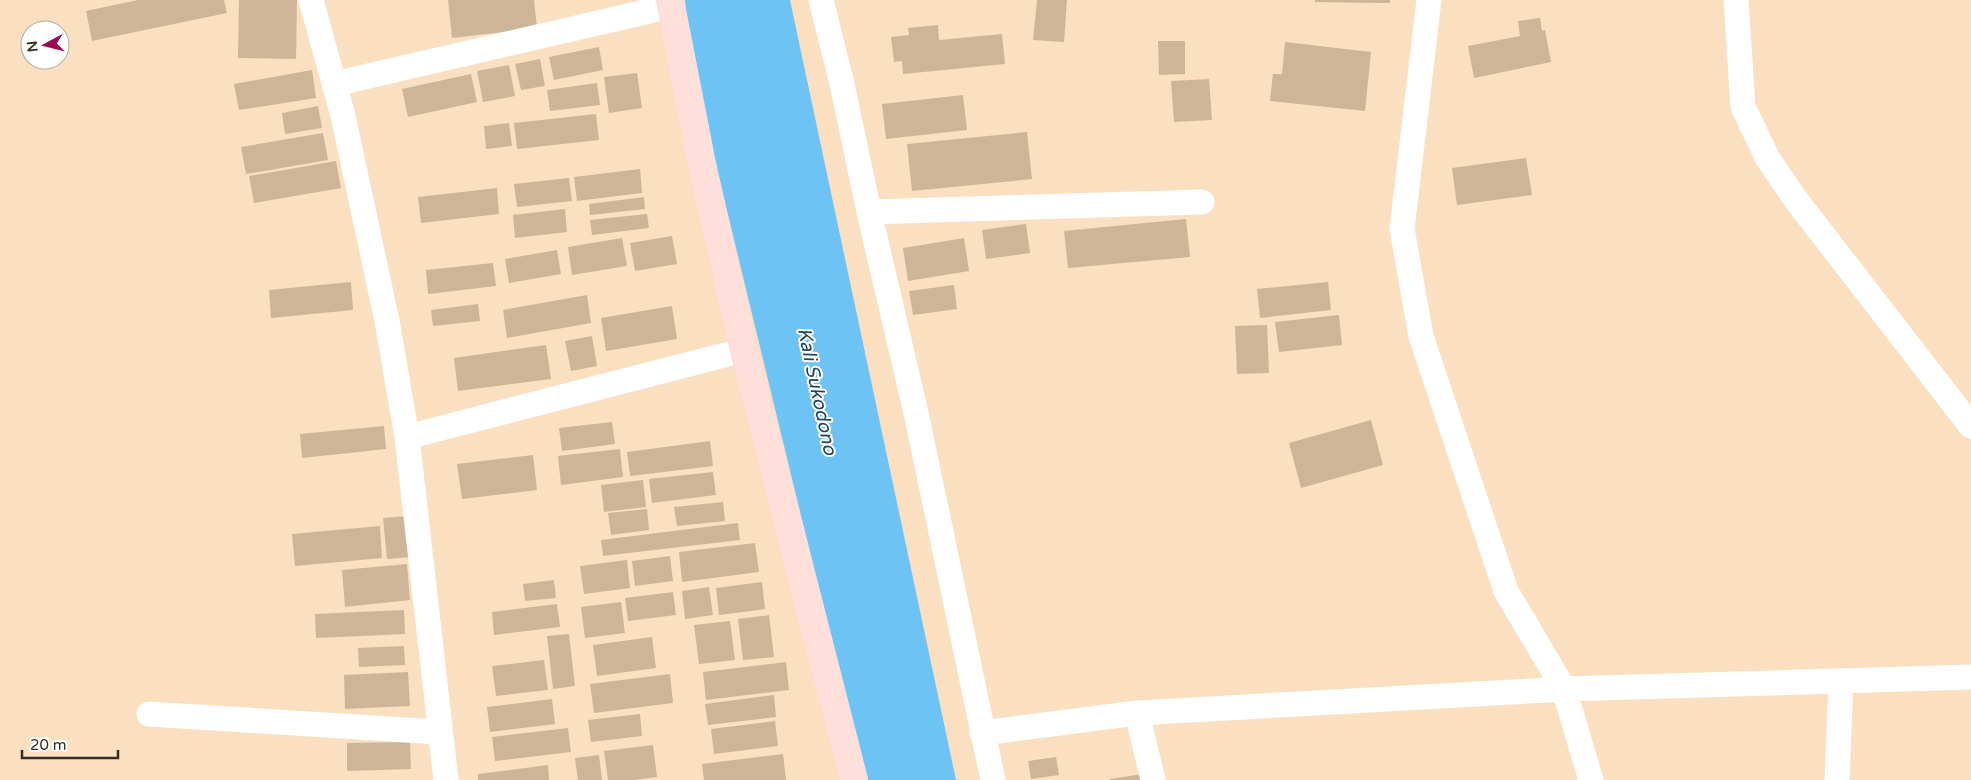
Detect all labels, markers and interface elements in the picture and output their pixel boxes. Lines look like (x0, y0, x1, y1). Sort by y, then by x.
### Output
north arrow (20, 20, 70, 70)
text: N (23, 40, 42, 53)
water label: Kali Sukodono (793, 326, 842, 458)
scale bar (22, 728, 119, 760)
text: 20 m (30, 736, 67, 754)

